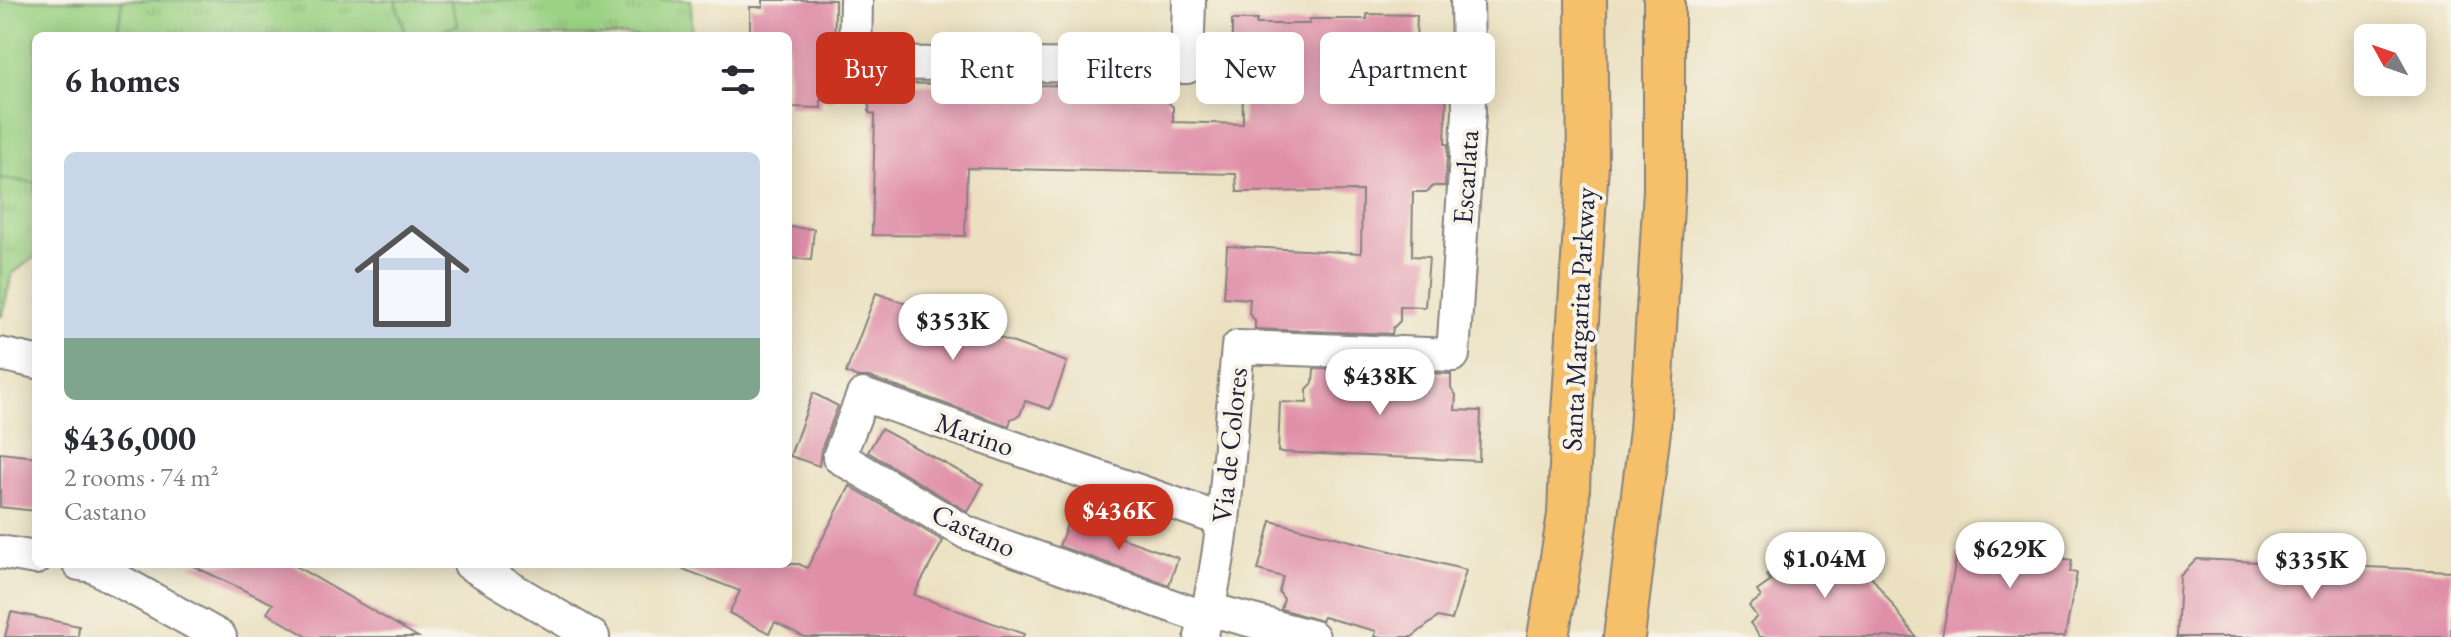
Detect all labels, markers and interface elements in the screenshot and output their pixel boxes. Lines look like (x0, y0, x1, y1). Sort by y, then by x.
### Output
north arrow (2354, 24, 2426, 96)
map controls (2354, 24, 2426, 96)
chip: Buy (816, 32, 915, 104)
chip: Rent (931, 32, 1042, 104)
chip: Filters (1058, 32, 1180, 104)
chip: New (1196, 32, 1304, 104)
chip: Apartment (1320, 32, 1495, 104)
text: 6 homes (64, 58, 180, 102)
icon: filters (716, 58, 760, 102)
street label: Escarlata (1444, 128, 1486, 225)
street label: Santa Margarita Parkway (1553, 185, 1603, 452)
icon: home (340, 204, 484, 348)
pin: $353K (897, 294, 1009, 362)
text: $353K (916, 303, 990, 337)
pin: $438K (1324, 349, 1436, 417)
text: $438K (1343, 358, 1417, 392)
street label: Via de Colores (1203, 366, 1255, 524)
street label: Marino (931, 404, 1019, 464)
text: $436,000 (64, 416, 196, 460)
text: 2 rooms · 74 m² (64, 460, 219, 494)
pin: $436K (1063, 484, 1175, 552)
text: $436K (1082, 493, 1156, 527)
text: Castano (64, 494, 146, 528)
street label: Castano (926, 495, 1022, 565)
pin: $629K (1954, 522, 2066, 590)
text: $629K (1973, 531, 2047, 565)
pin: $1.04M (1760, 532, 1890, 600)
pin: $335K (2256, 533, 2368, 601)
text: $1.04M (1783, 541, 1867, 575)
text: $335K (2275, 542, 2349, 576)

